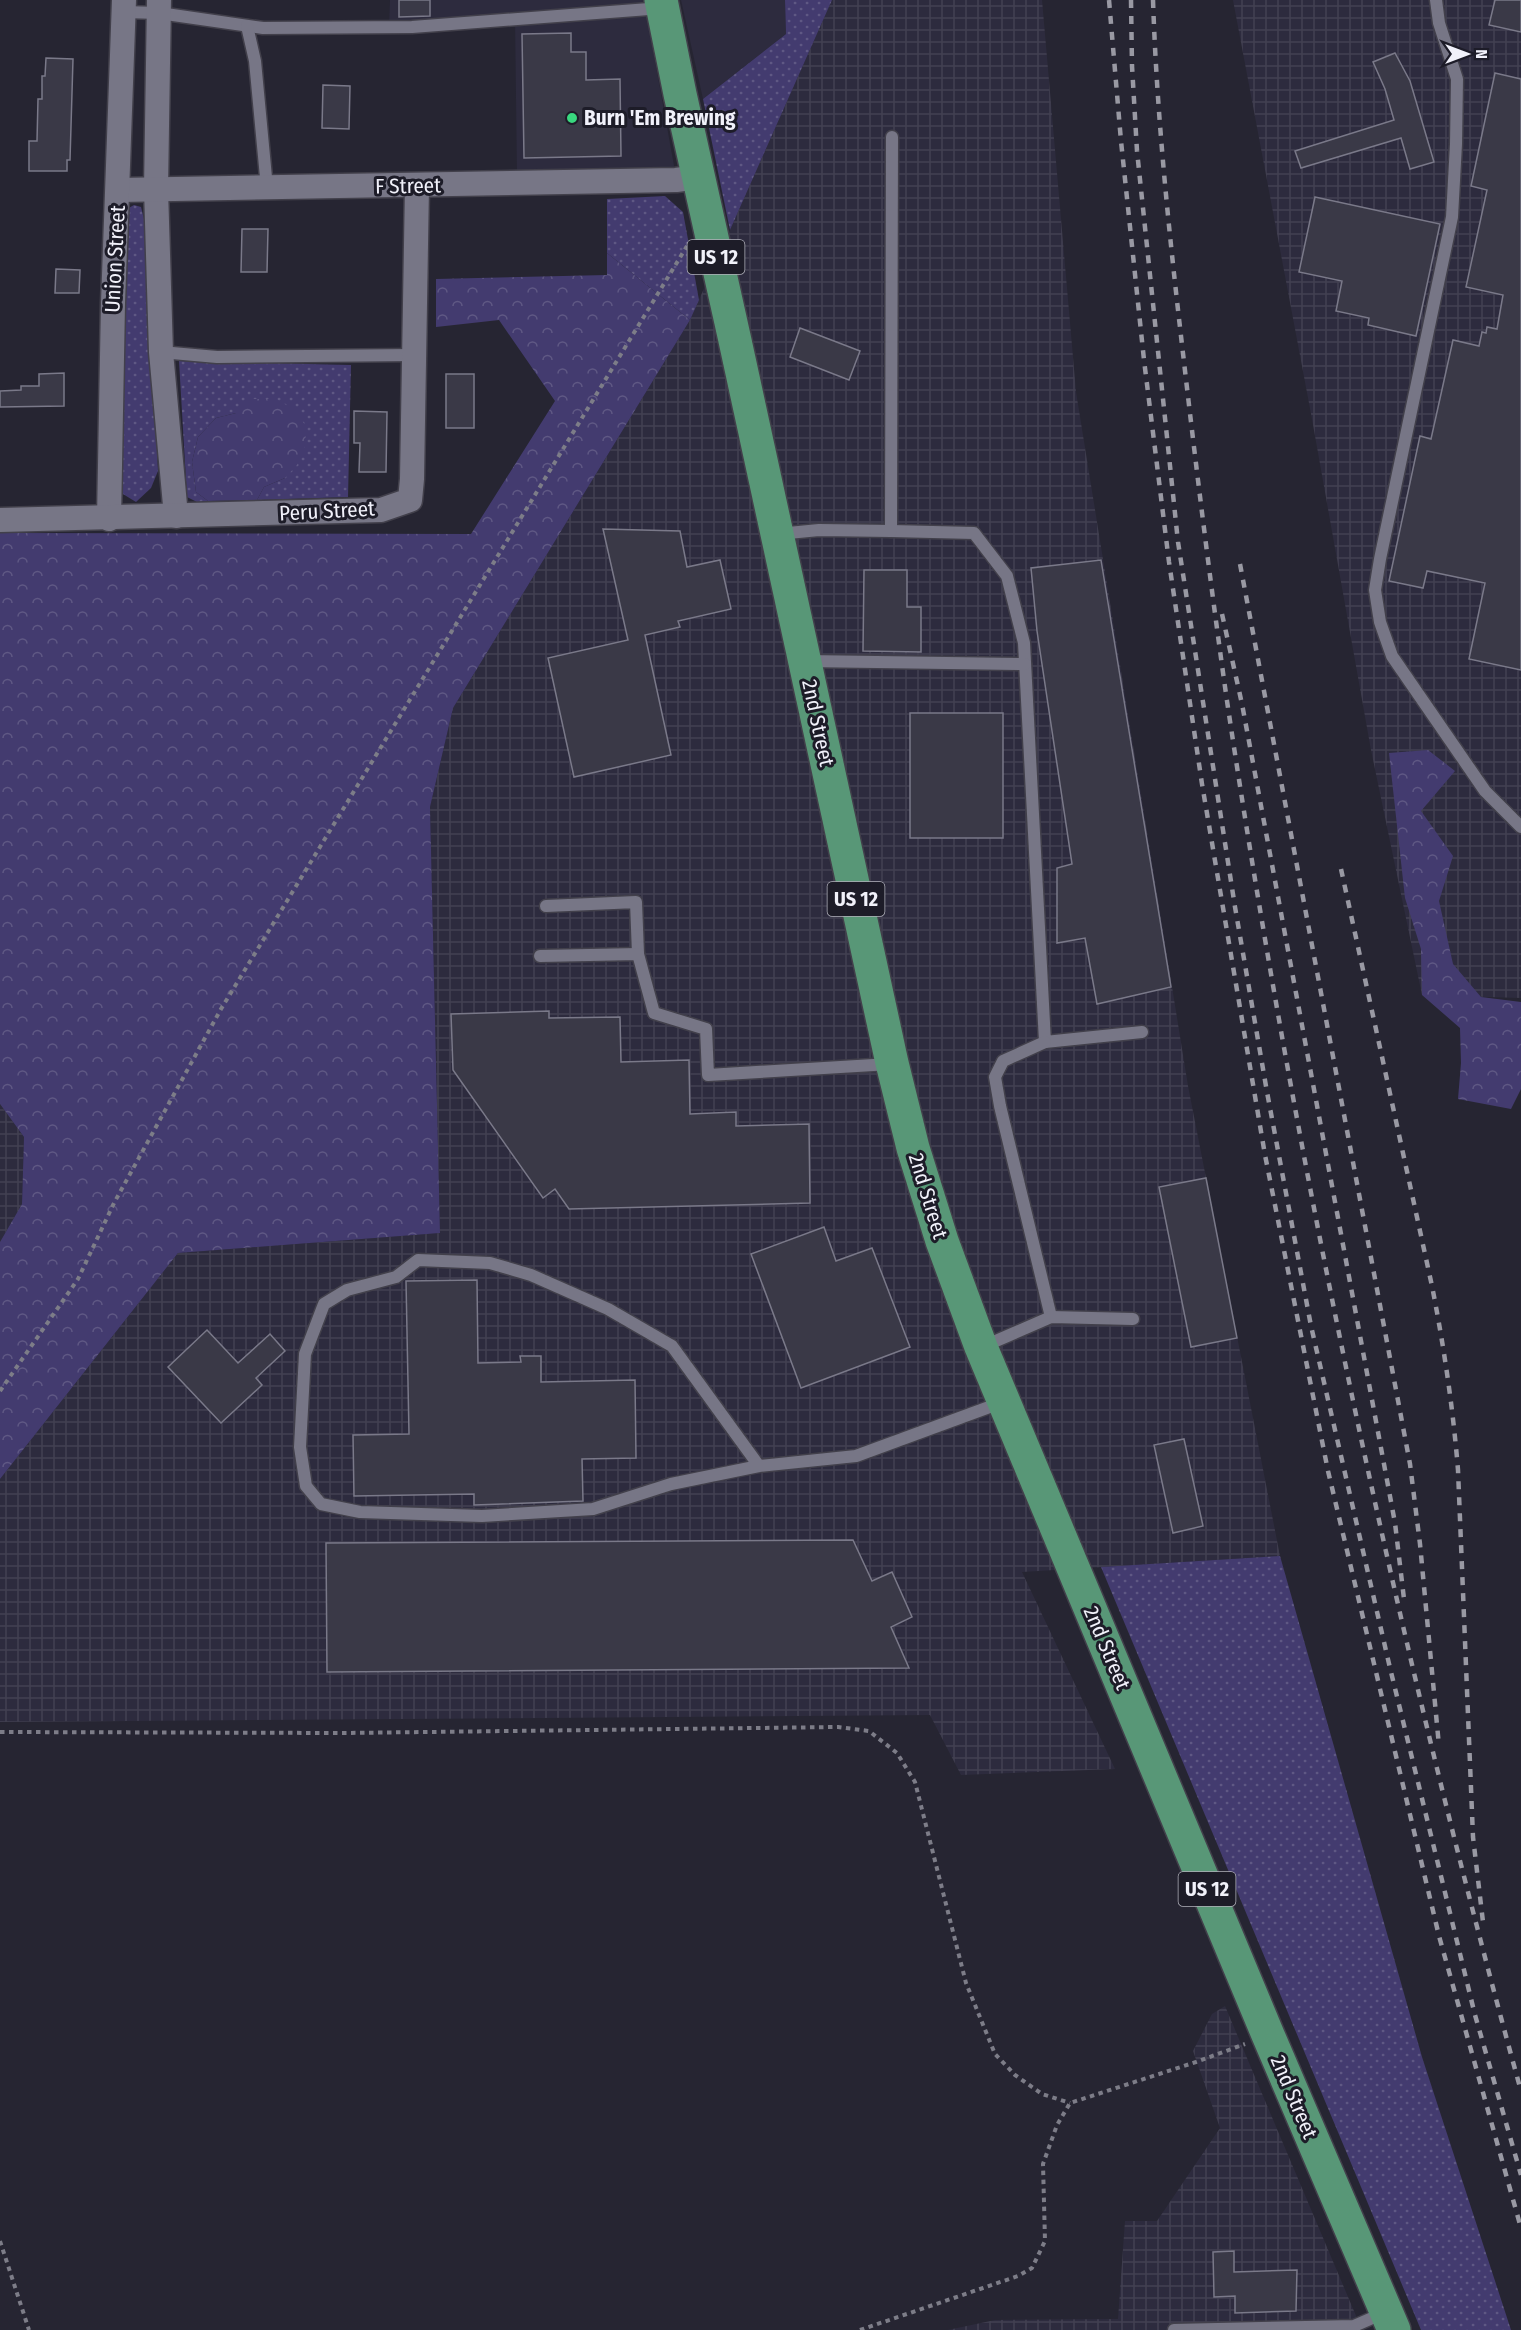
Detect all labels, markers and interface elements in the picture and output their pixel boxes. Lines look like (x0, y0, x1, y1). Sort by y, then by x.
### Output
north arrow (1437, 24, 1497, 84)
text: N (1472, 49, 1491, 59)
place label: Burn 'Em Brewing (584, 105, 736, 131)
marker: Burn 'Em Brewing (565, 111, 579, 125)
street label: F Street (375, 172, 441, 200)
street label: Union Street (99, 205, 131, 313)
road number: US 12 (688, 240, 744, 274)
street label: Peru Street (279, 496, 376, 526)
street label: 2nd Street (796, 677, 840, 769)
road number: US 12 (828, 882, 884, 916)
street label: 2nd Street (903, 1150, 953, 1242)
street label: 2nd Street (1078, 1602, 1136, 1694)
road number: US 12 (1178, 1872, 1236, 1906)
street label: 2nd Street (1265, 2051, 1323, 2143)

